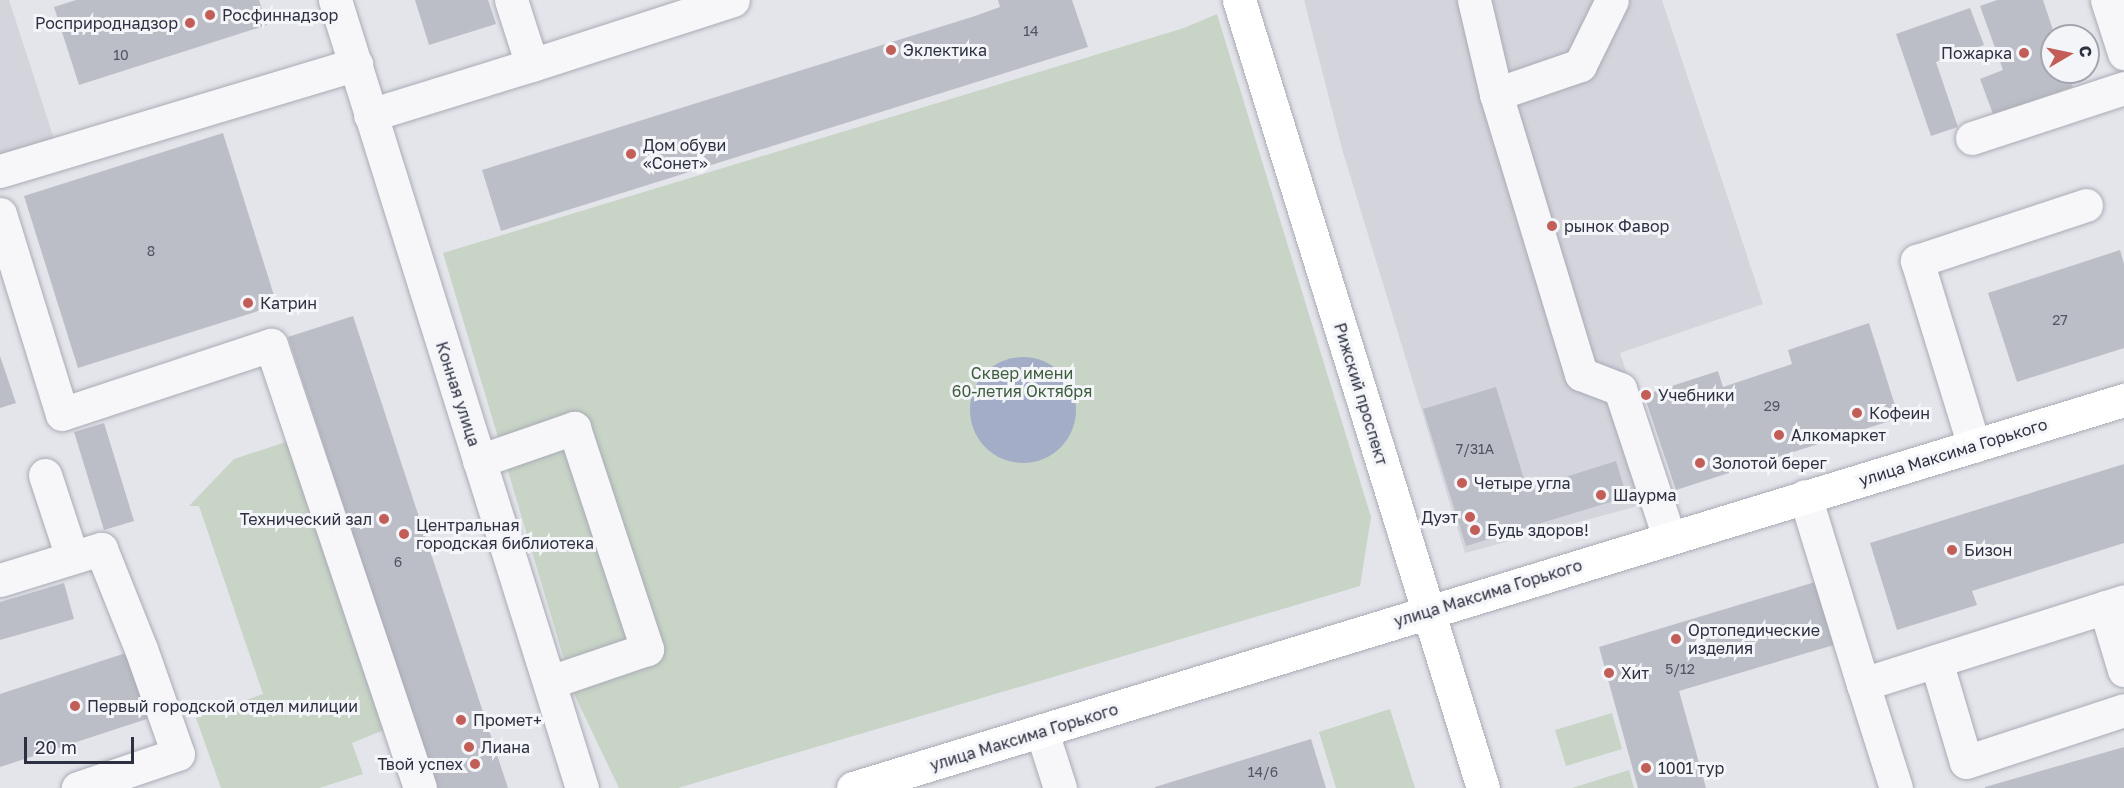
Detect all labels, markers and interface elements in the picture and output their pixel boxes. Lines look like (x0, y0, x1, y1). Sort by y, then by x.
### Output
place label: Росфиннадзор (222, 5, 338, 25)
marker: Росфиннадзор (203, 8, 217, 22)
place label: Росприроднадзор (35, 13, 178, 33)
marker: Росприроднадзор (183, 16, 197, 30)
house number: 14 (1023, 23, 1039, 39)
north arrow (2040, 24, 2100, 84)
place label: Эклектика (903, 40, 987, 60)
marker: Эклектика (884, 43, 898, 57)
place label: Пожарка (1941, 43, 2012, 63)
text: С (2075, 44, 2097, 59)
marker: Пожарка (2017, 46, 2031, 60)
house number: 10 (113, 47, 129, 63)
place label: Дом обуви «Сонет» (643, 135, 726, 173)
marker: Дом обуви «Сонет» (624, 147, 638, 161)
place label: рынок Фавор (1564, 216, 1669, 236)
marker: рынок Фавор (1545, 219, 1559, 233)
house number: 8 (147, 243, 155, 259)
place label: Катрин (260, 293, 317, 313)
marker: Катрин (241, 296, 255, 310)
house number: 27 (2052, 312, 2068, 328)
street label: Рижский проспект (1330, 321, 1392, 467)
street label: Конная улица (432, 339, 484, 449)
park label: Сквер имени 60-летия Октября (952, 363, 1092, 401)
place label: Учебники (1658, 385, 1735, 405)
marker: Учебники (1639, 388, 1653, 402)
house number: 29 (1764, 398, 1780, 414)
place label: Кофеин (1869, 403, 1930, 423)
marker: Кофеин (1850, 406, 1864, 420)
street label: улица Максима Горького (1857, 414, 2049, 490)
place label: Алкомаркет (1791, 425, 1886, 445)
marker: Алкомаркет (1772, 428, 1786, 442)
house number: 7/31А (1456, 441, 1494, 457)
place label: Золотой берег (1712, 453, 1827, 473)
marker: Золотой берег (1693, 456, 1707, 470)
place label: Четыре угла (1474, 473, 1571, 493)
marker: Четыре угла (1455, 476, 1469, 490)
place label: Шаурма (1613, 485, 1677, 505)
marker: Шаурма (1594, 488, 1608, 502)
place label: Дуэт (1422, 507, 1458, 527)
place label: Технический зал (240, 509, 372, 529)
marker: Дуэт (1463, 510, 1477, 524)
marker: Технический зал (377, 512, 391, 526)
place label: Центральная городская библиотека (416, 515, 594, 553)
place label: Будь здоров! (1487, 520, 1589, 540)
marker: Будь здоров! (1468, 523, 1482, 537)
marker: Центральная городская библиотека (397, 527, 411, 541)
place label: Бизон (1964, 540, 2012, 560)
marker: Бизон (1945, 543, 1959, 557)
house number: 6 (394, 554, 402, 570)
street label: улица Максима Горького (1392, 555, 1584, 631)
place label: Ортопедические изделия (1688, 620, 1820, 658)
marker: Ортопедические изделия (1669, 632, 1683, 646)
house number: 5/12 (1665, 661, 1695, 677)
place label: Хит (1621, 663, 1649, 683)
marker: Хит (1602, 666, 1616, 680)
place label: Первый городской отдел милиции (87, 696, 358, 716)
marker: Первый городской отдел милиции (68, 699, 82, 713)
street label: улица Максима Горького (928, 699, 1120, 775)
place label: Промет+ (473, 710, 542, 730)
marker: Промет+ (454, 713, 468, 727)
scale bar (27, 725, 136, 763)
text: 20 m (35, 736, 77, 758)
place label: Лиана (481, 737, 530, 757)
marker: Лиана (462, 740, 476, 754)
place label: Твой успех (377, 754, 463, 774)
marker: Твой успех (468, 757, 482, 771)
place label: 1001 тур (1658, 758, 1724, 778)
marker: 1001 тур (1639, 761, 1653, 775)
house number: 14/6 (1248, 764, 1278, 780)

